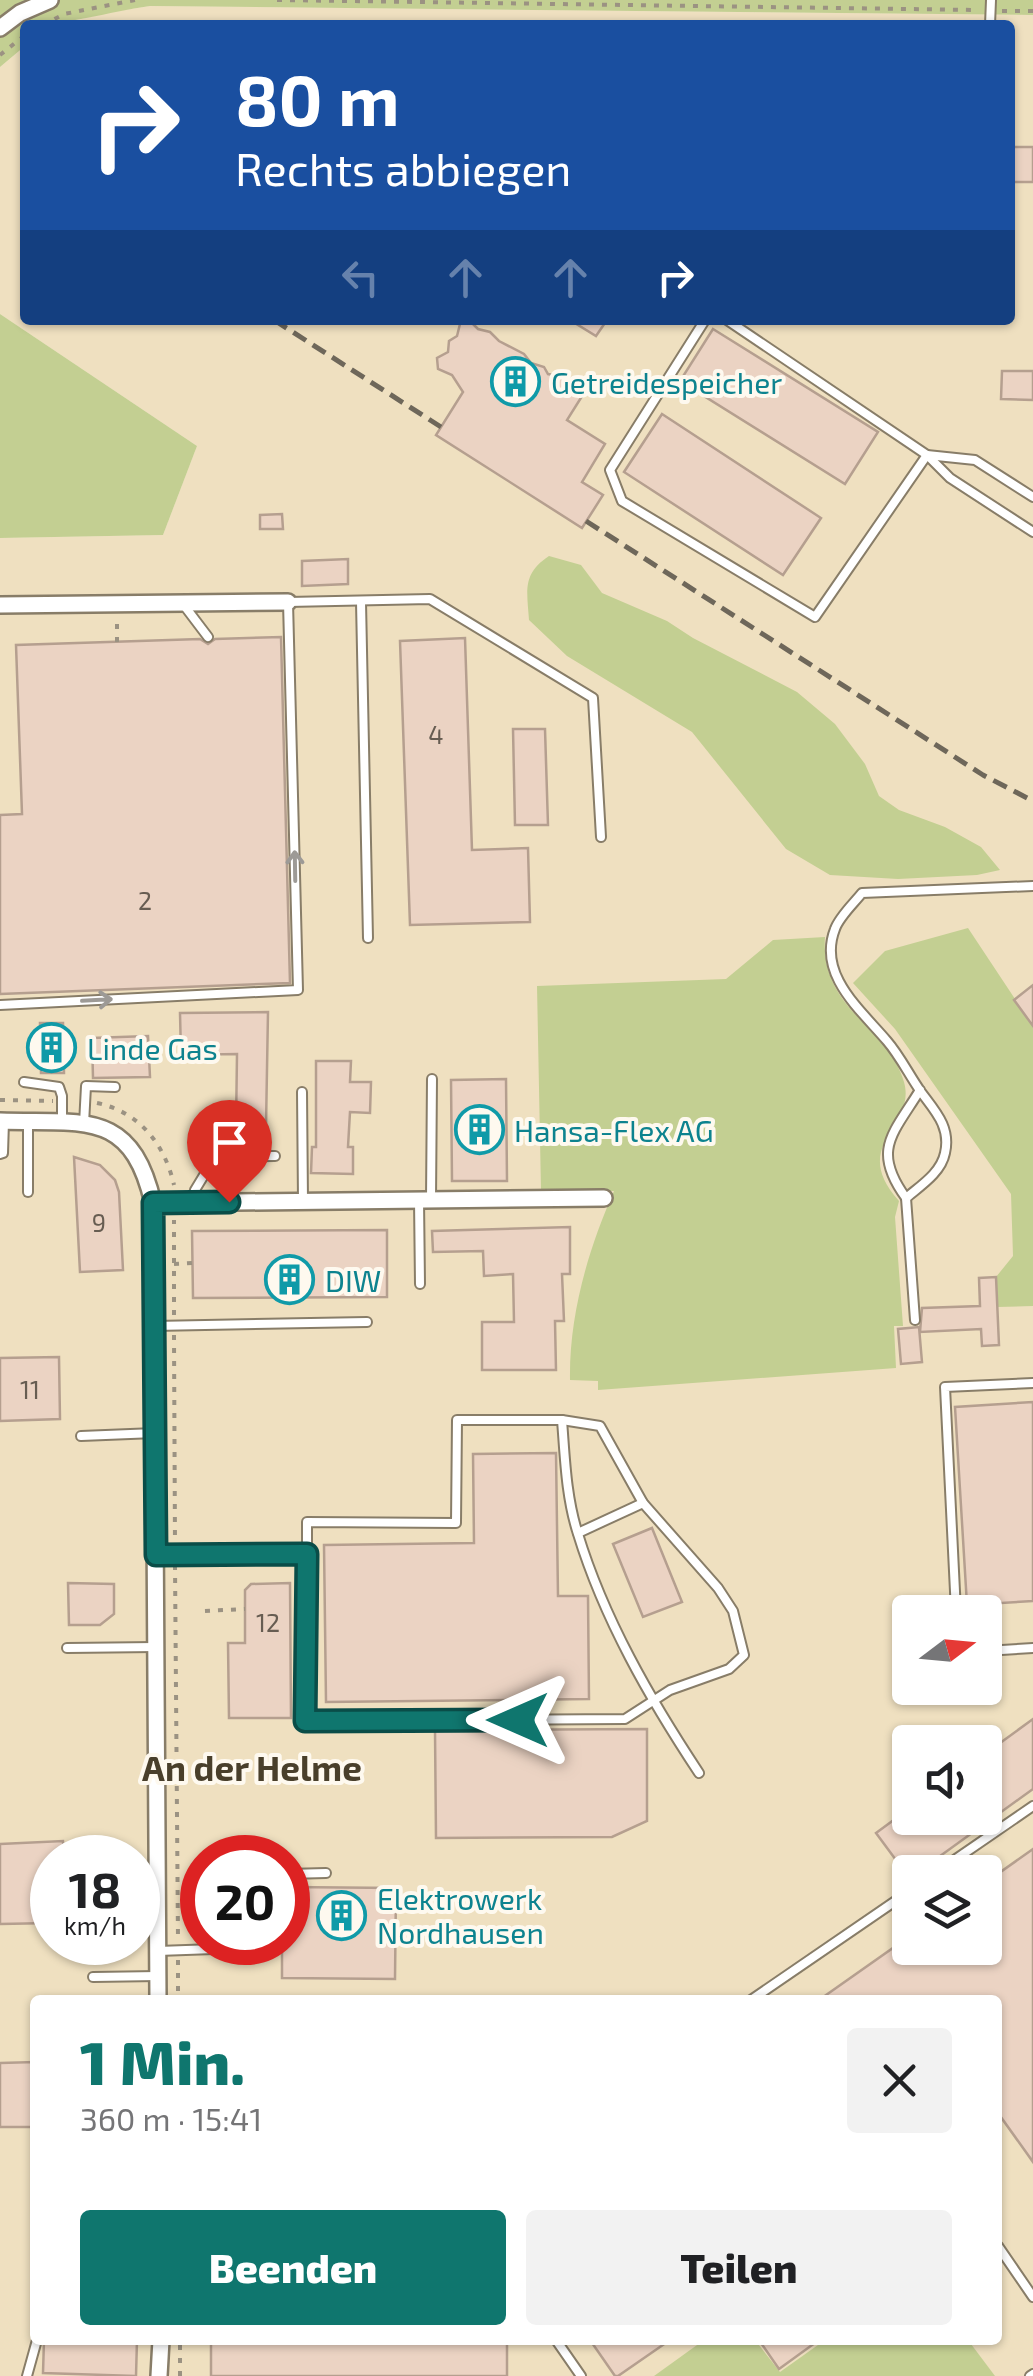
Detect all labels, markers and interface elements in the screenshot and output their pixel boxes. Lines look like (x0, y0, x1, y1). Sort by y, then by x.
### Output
text: 80 m (235, 56, 400, 140)
icon: right (70, 60, 200, 190)
text: Rechts abbiegen (235, 141, 572, 195)
icon: left (333, 250, 388, 305)
icon: ahead (438, 250, 493, 305)
icon: ahead (543, 250, 598, 305)
icon: right (648, 250, 703, 305)
building icon: Getreidespeicher (490, 356, 542, 408)
place label: Getreidespeicher (551, 364, 782, 400)
house number: 4 (428, 719, 444, 749)
one-way arrow (285, 850, 304, 882)
house number: 2 (138, 885, 152, 915)
one-way arrow (81, 990, 113, 1009)
building icon: Linde Gas (26, 1022, 78, 1074)
place label: Linde Gas (87, 1030, 218, 1066)
pin (187, 1100, 272, 1203)
building icon: Hansa-Flex AG (453, 1104, 505, 1156)
place label: Hansa-Flex AG (514, 1112, 714, 1148)
icon: arrive (202, 1115, 257, 1170)
house number: 9 (92, 1207, 106, 1237)
building icon: DIW (264, 1254, 316, 1306)
place label: DIW (325, 1262, 381, 1298)
house number: 11 (20, 1374, 40, 1404)
north arrow (892, 1595, 1002, 1705)
map controls (892, 1595, 1002, 1965)
house number: 12 (256, 1607, 280, 1637)
position arrow (466, 1668, 570, 1772)
button: sound (892, 1725, 1002, 1835)
district label: An der Helme (142, 1746, 362, 1788)
speed limit sign: 20 (180, 1835, 310, 1965)
button: layers (892, 1855, 1002, 1965)
text: 18 (69, 1858, 121, 1918)
place label: Elektrowerk Nordhausen (377, 1880, 544, 1950)
building icon: Elektrowerk Nordhausen (316, 1889, 368, 1941)
text: km/h (64, 1910, 126, 1940)
text: 1 Min. (80, 2025, 245, 2097)
button: close (847, 2028, 952, 2133)
text: 360 m · 15:41 (80, 2099, 262, 2137)
button: Beenden (80, 2210, 506, 2325)
button: Teilen (526, 2210, 952, 2325)

